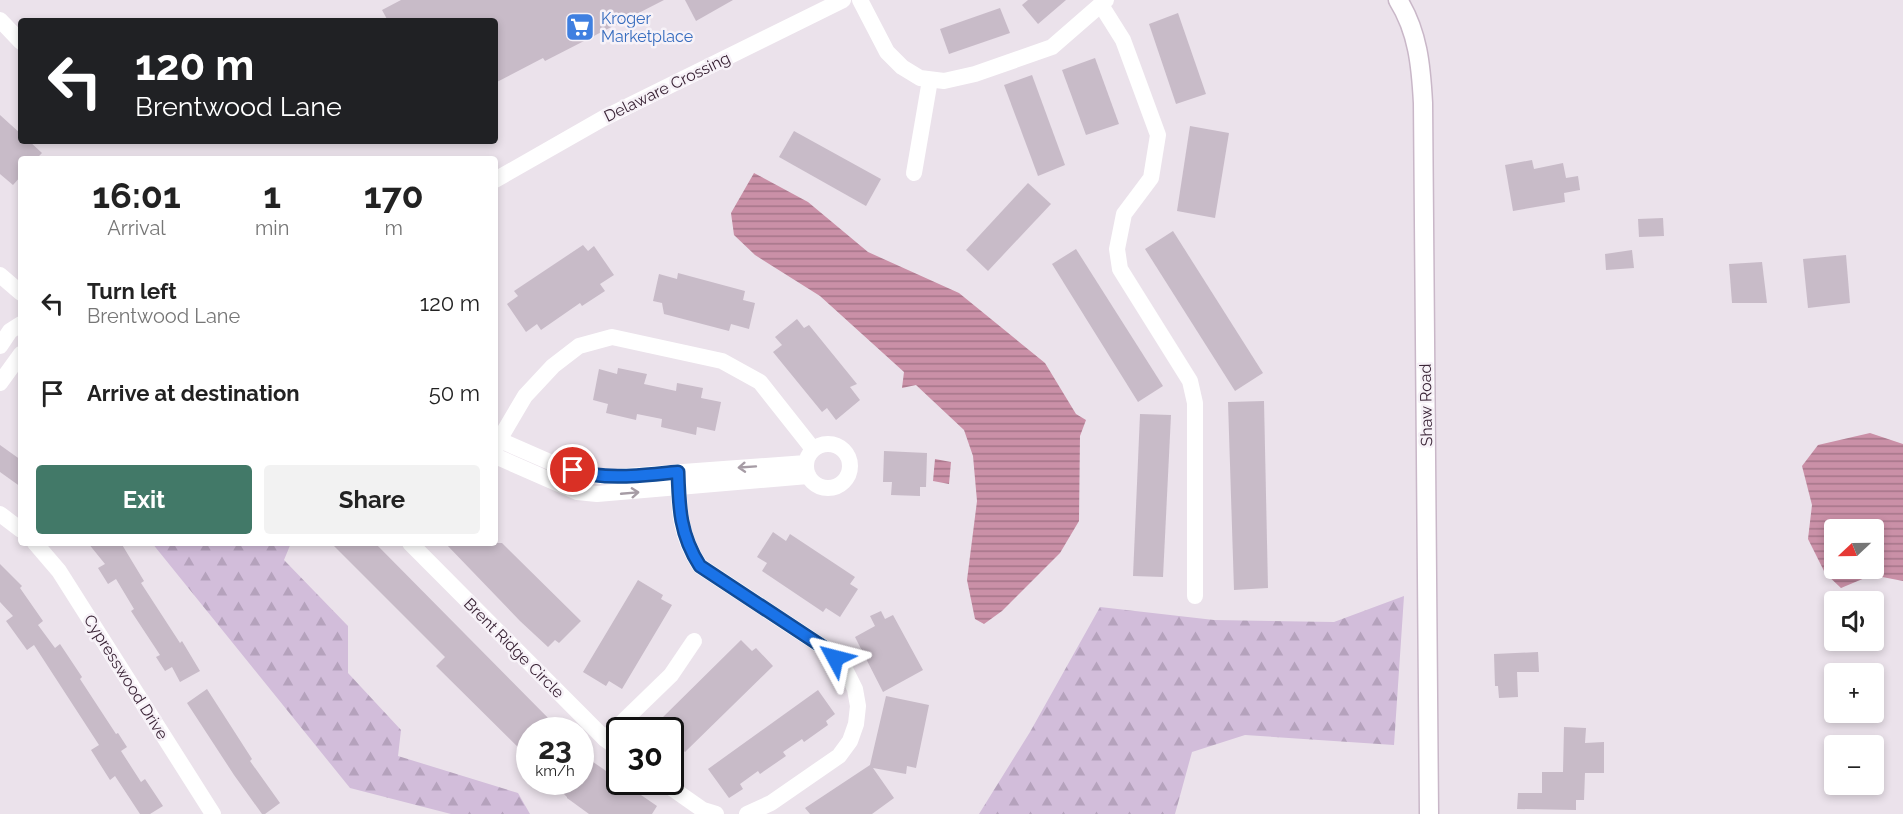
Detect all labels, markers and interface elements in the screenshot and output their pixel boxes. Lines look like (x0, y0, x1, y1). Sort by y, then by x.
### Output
place label: Kroger Marketplace (601, 9, 693, 46)
supermarket icon: Kroger Marketplace (564, 11, 596, 43)
text: 120 m (135, 41, 254, 90)
icon: left (36, 42, 114, 120)
street label: Delaware Crossing (601, 48, 733, 126)
text: Brentwood Lane (135, 91, 342, 122)
text: 16:01 (92, 174, 181, 216)
text: 1 (263, 174, 281, 216)
text: 170 (364, 174, 424, 216)
text: Arrival (107, 216, 166, 240)
text: min (255, 216, 289, 240)
text: m (384, 216, 403, 240)
text: Turn left (87, 278, 177, 304)
icon: left (36, 287, 69, 320)
text: 120 m (420, 290, 480, 316)
text: Brentwood Lane (87, 304, 240, 328)
street label: Shaw Road (1416, 364, 1436, 446)
icon: arrive (36, 377, 69, 410)
text: Arrive at destination (87, 380, 300, 406)
text: 50 m (429, 380, 480, 406)
pin (547, 444, 598, 495)
icon: arrive (556, 453, 589, 486)
one-way arrow (738, 462, 758, 473)
button: Exit (36, 465, 252, 534)
button: Share (264, 465, 480, 534)
one-way arrow (619, 487, 639, 498)
north arrow (1824, 519, 1884, 579)
map controls (1824, 519, 1884, 795)
button: sound (1824, 591, 1884, 651)
street label: Brent Ridge Circle (460, 594, 568, 702)
street label: Cypresswood Drive (80, 611, 172, 743)
position arrow (803, 626, 867, 690)
button: + (1824, 663, 1884, 723)
speed limit sign: 30 (606, 717, 684, 795)
text: 23 (538, 731, 572, 766)
button: − (1824, 735, 1884, 795)
text: km/h (535, 762, 575, 780)

